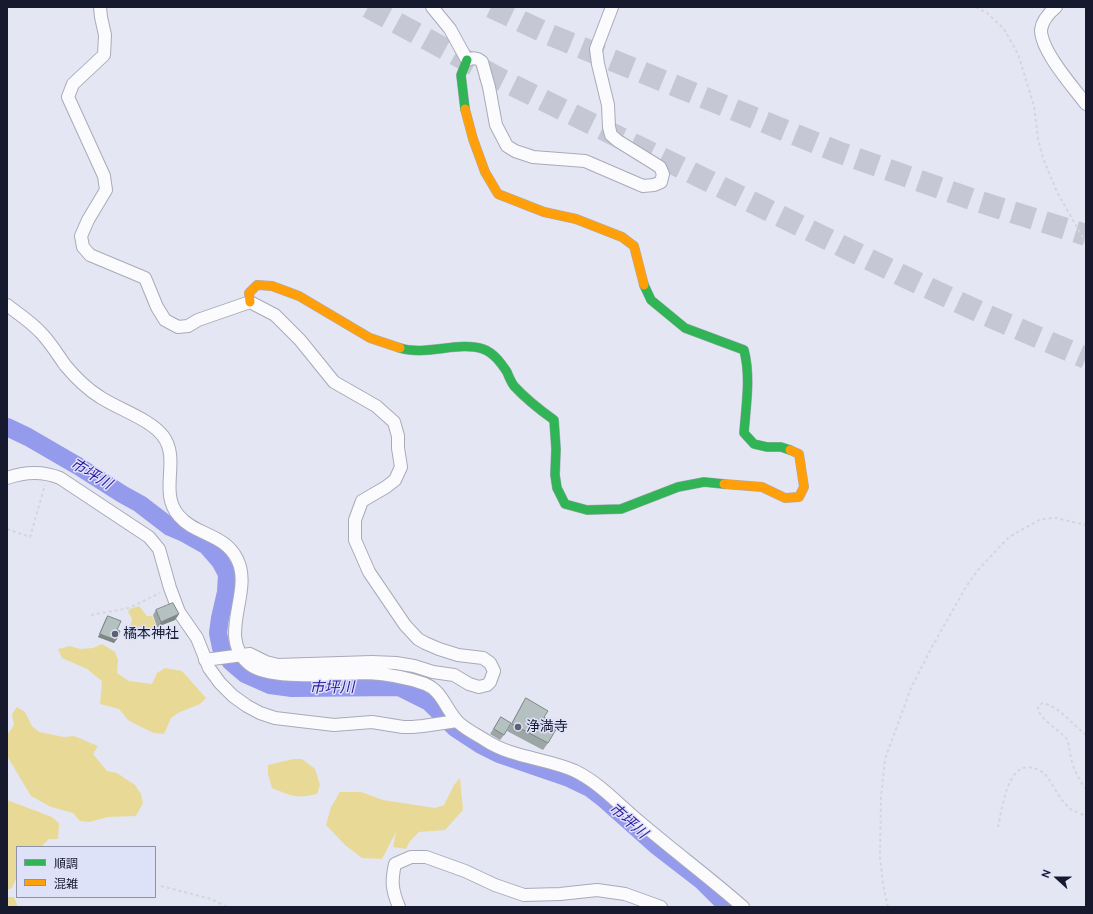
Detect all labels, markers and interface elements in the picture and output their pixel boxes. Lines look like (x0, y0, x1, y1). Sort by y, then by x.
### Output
water label: 市坪川 (67, 455, 115, 493)
place label: 橘本神社 (123, 626, 179, 642)
marker: 橘本神社 (110, 629, 120, 639)
water label: 市坪川 (309, 679, 355, 697)
place label: 浄満寺 (526, 719, 568, 735)
marker: 浄満寺 (513, 722, 523, 732)
water label: 市坪川 (605, 799, 651, 843)
legend (16, 846, 156, 898)
text: 順調 (54, 856, 78, 871)
north arrow (1037, 858, 1077, 898)
text: N (1038, 868, 1054, 880)
text: 混雑 (54, 876, 78, 891)

